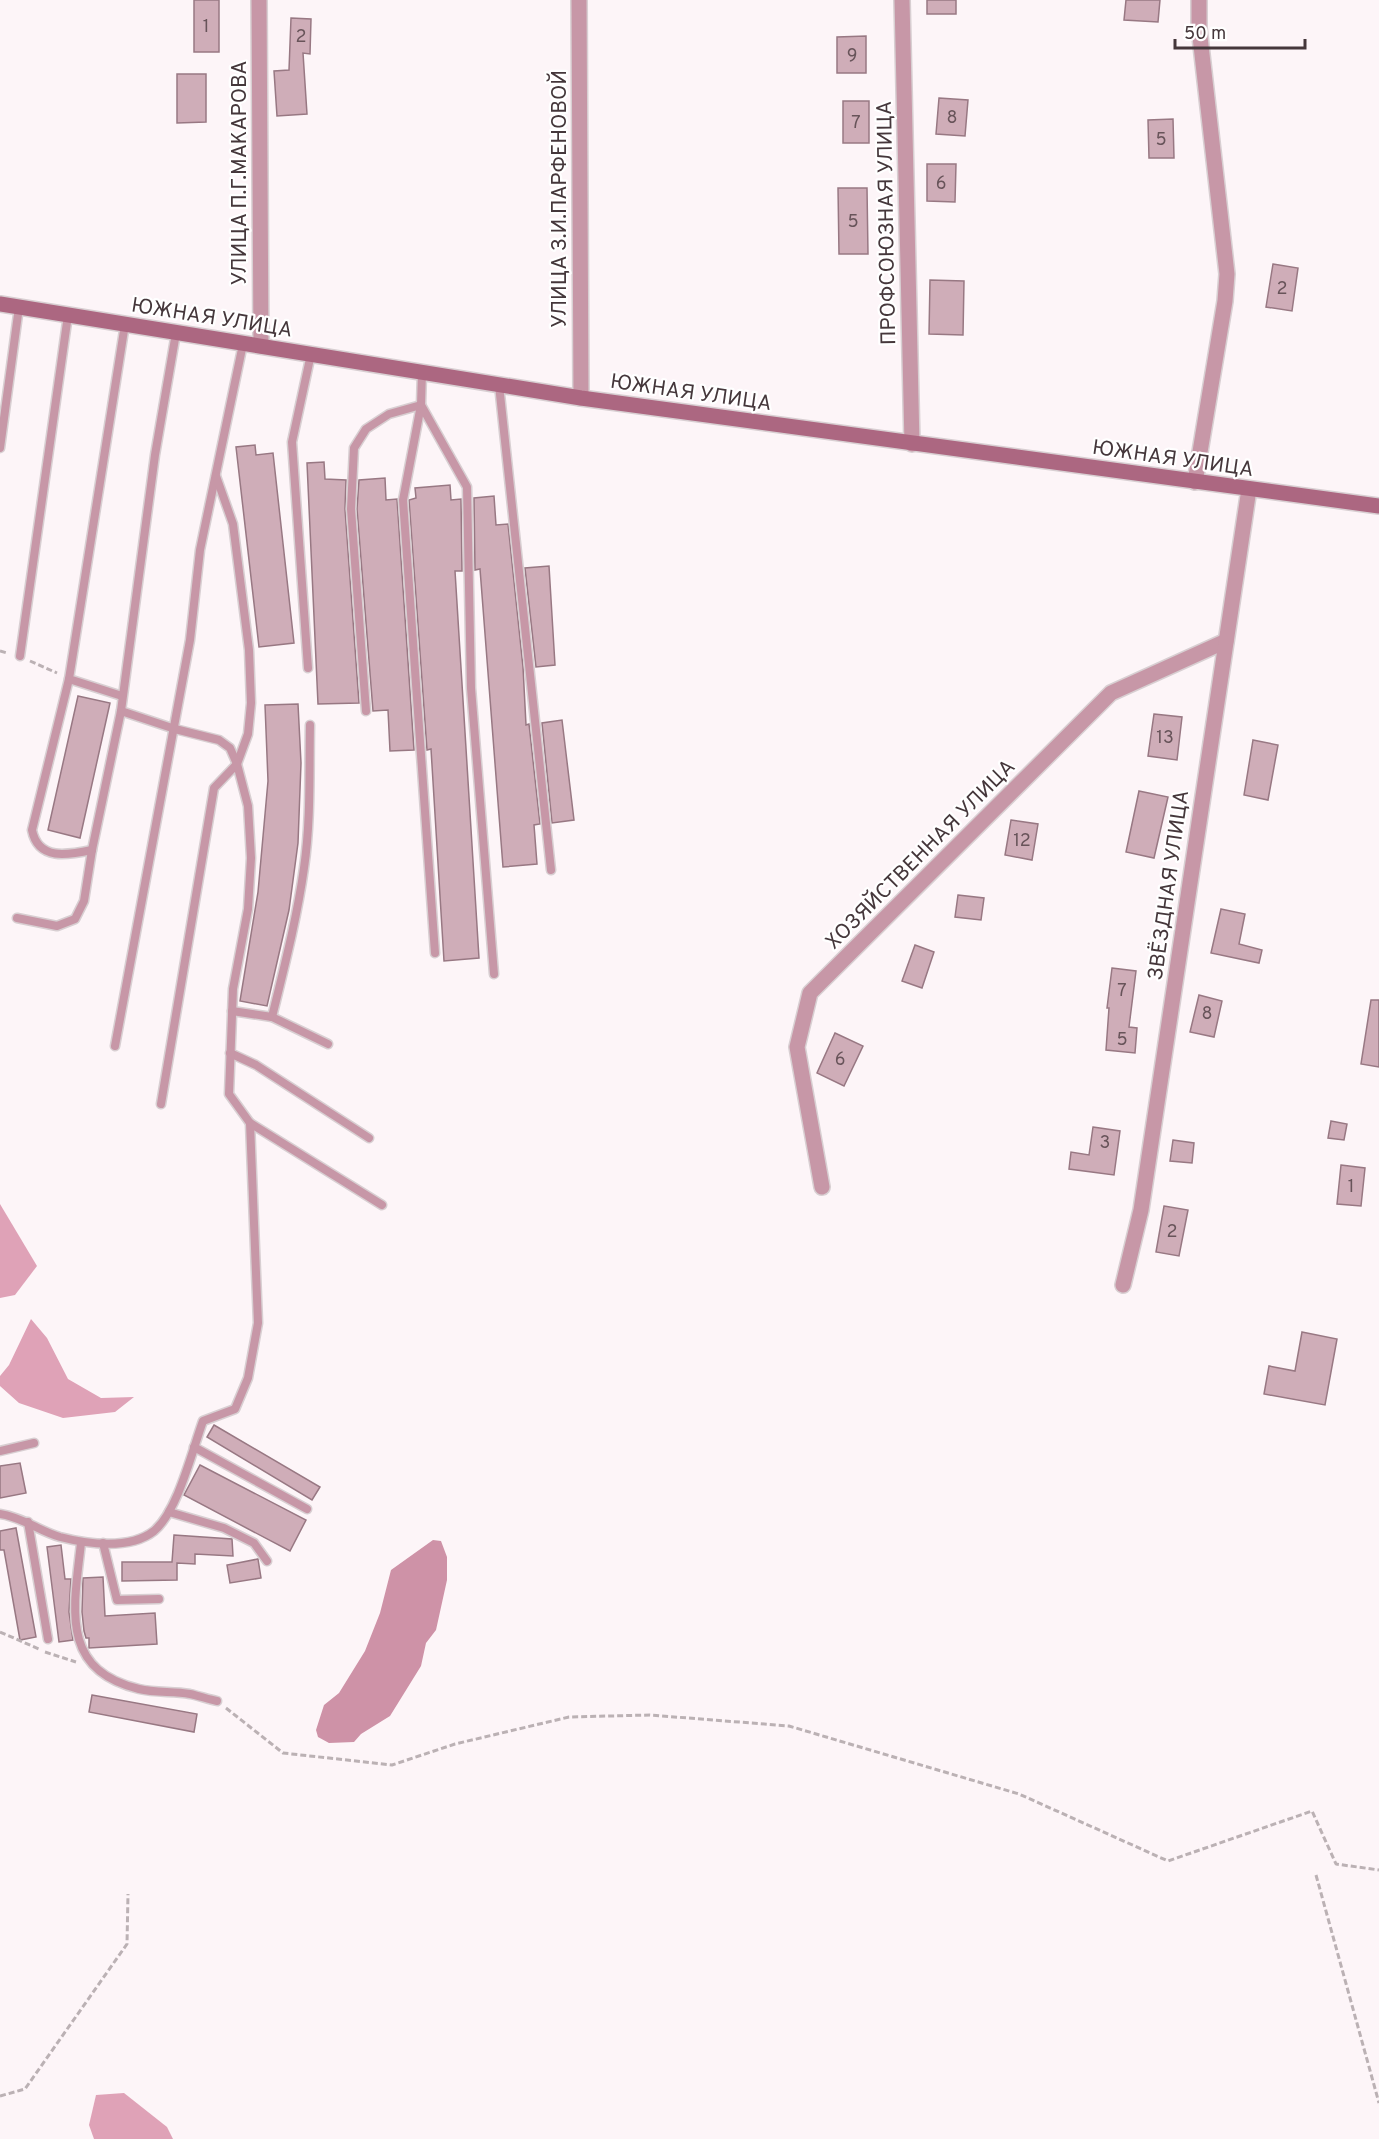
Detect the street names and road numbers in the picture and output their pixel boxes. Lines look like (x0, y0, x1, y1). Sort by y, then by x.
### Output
street label: УЛИЦА П.Г.МАКАРОВА (227, 61, 254, 285)
street label: УЛИЦА З.И.ПАРФЕНОВОЙ (546, 70, 574, 328)
street label: ПРОФСОЮЗНАЯ УЛИЦА (872, 101, 903, 345)
street label: ЮЖНАЯ УЛИЦА (129, 292, 294, 345)
street label: ЮЖНАЯ УЛИЦА (608, 369, 773, 418)
street label: ЮЖНАЯ УЛИЦА (1090, 435, 1255, 484)
street label: ХОЗЯЙСТВЕННАЯ УЛИЦА (820, 754, 1022, 956)
street label: ЗВЁЗДНАЯ УЛИЦА (1143, 788, 1196, 982)

